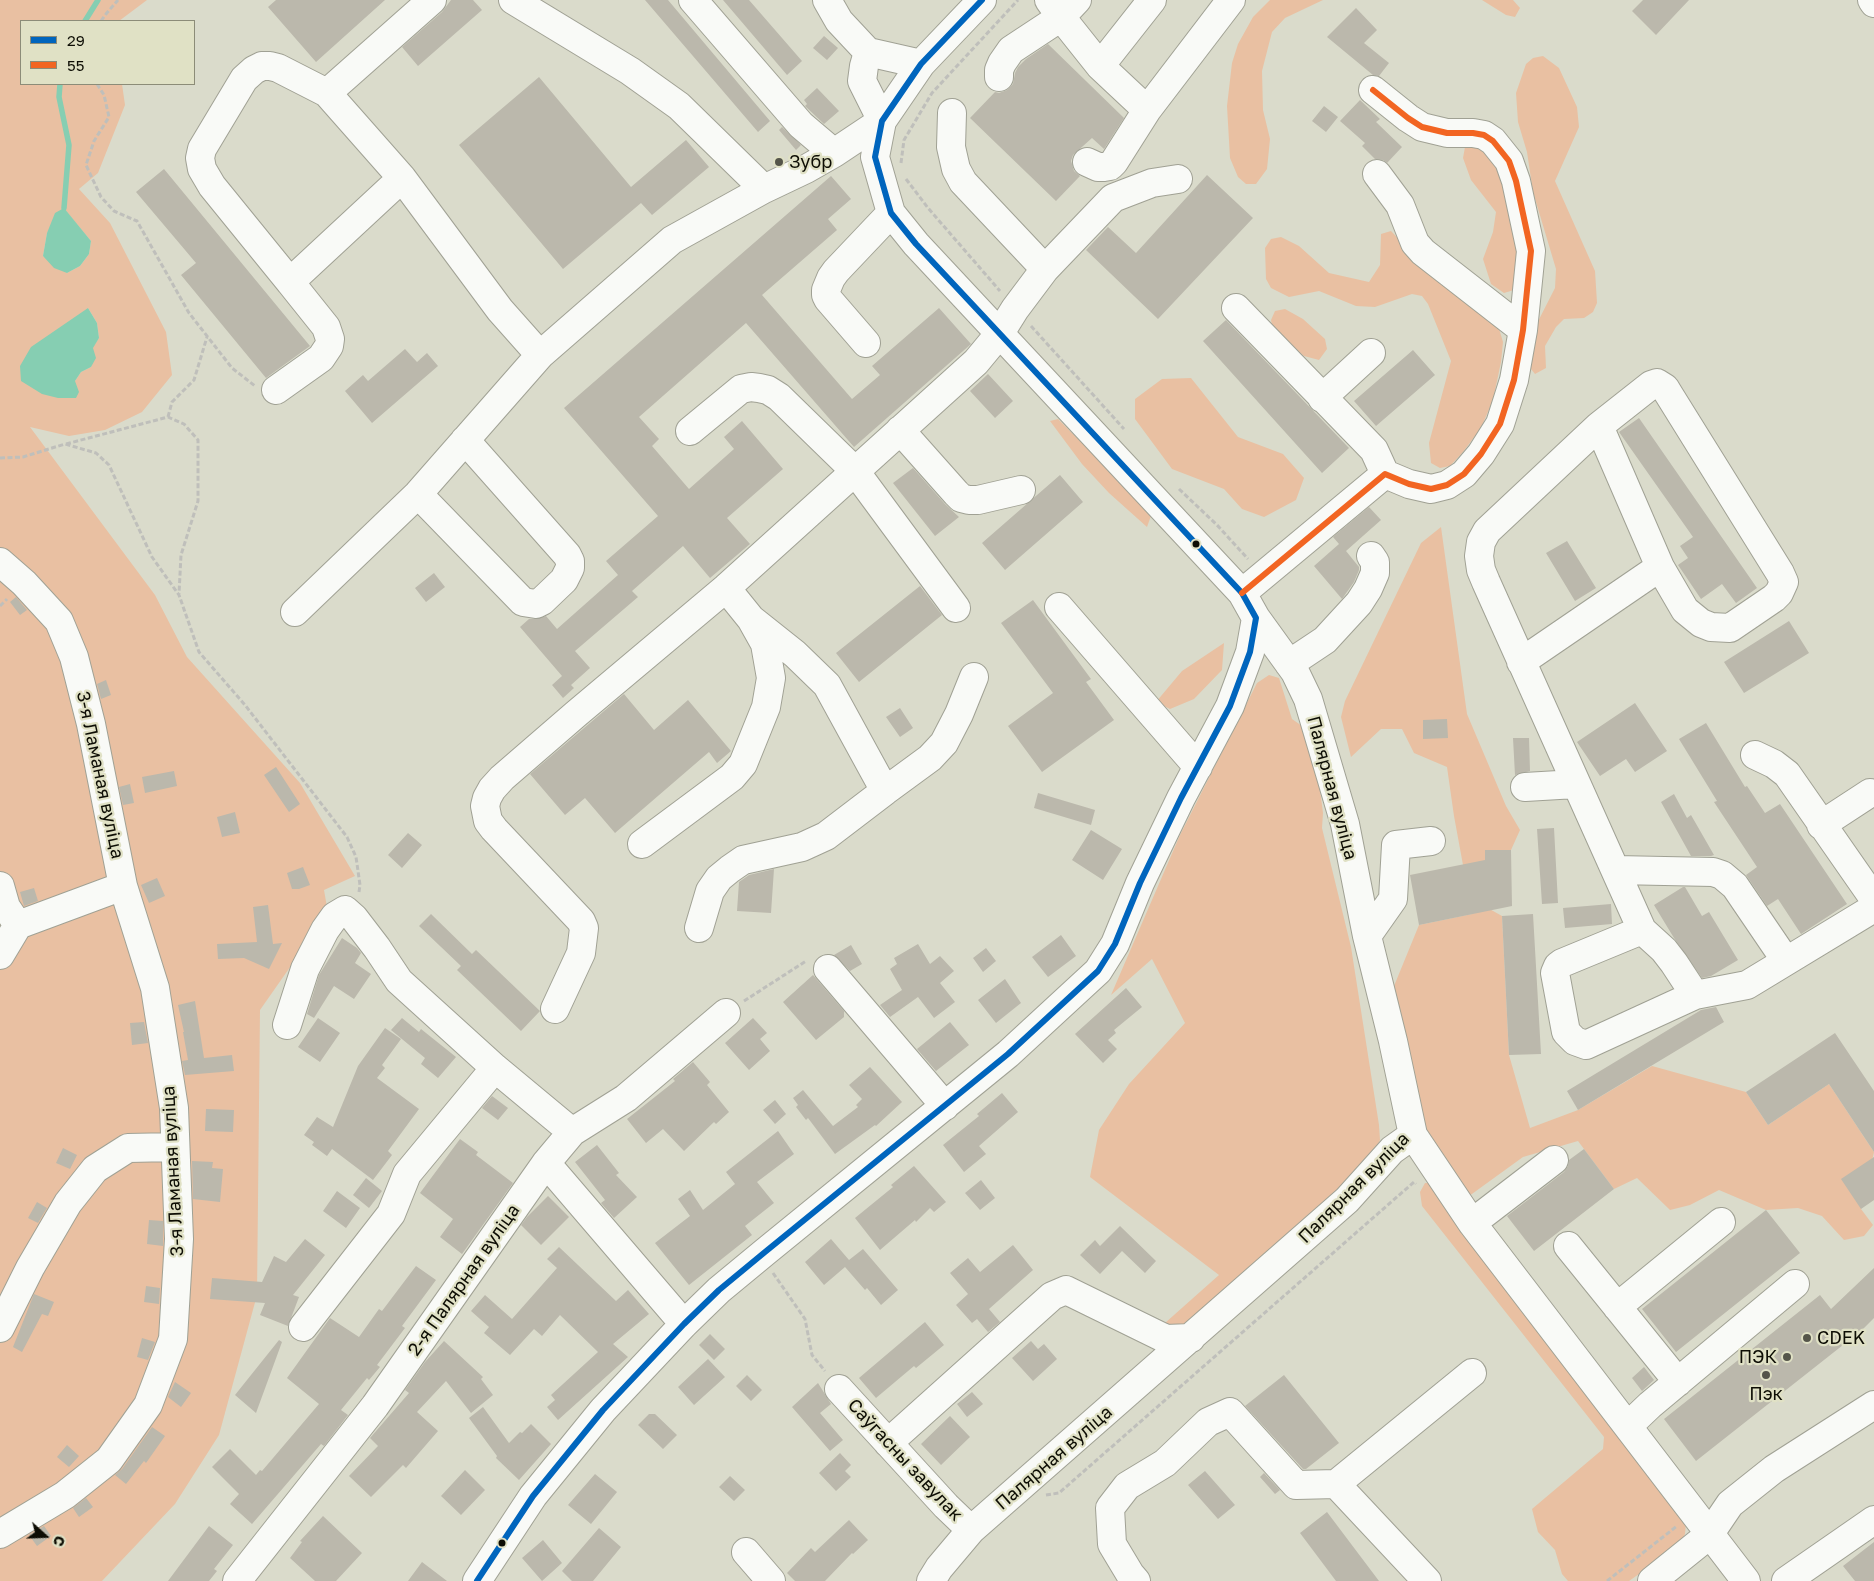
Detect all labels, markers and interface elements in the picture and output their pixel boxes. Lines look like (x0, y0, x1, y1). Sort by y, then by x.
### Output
legend (20, 20, 195, 85)
text: 29 (67, 31, 85, 49)
text: 55 (67, 56, 84, 74)
place label: Зубр (789, 151, 832, 173)
marker: Зубр (773, 156, 785, 168)
unlabelled marker (1191, 539, 1201, 549)
street label: 3-я Ламаная вуліца (72, 689, 128, 861)
street label: Палярная вуліца (1302, 714, 1362, 862)
street label: 3-я Ламаная вуліца (158, 1085, 188, 1257)
street label: Палярная вуліца (1294, 1128, 1414, 1248)
street label: 2-я Палярная вуліца (404, 1200, 524, 1360)
place label: CDEK (1817, 1327, 1865, 1349)
marker: CDEK (1801, 1332, 1813, 1344)
place label: ПЭК (1739, 1346, 1777, 1368)
marker: ПЭК (1781, 1351, 1793, 1363)
marker: Пэк (1760, 1369, 1772, 1381)
place label: Пэк (1749, 1383, 1783, 1405)
street label: Саўгасны завулак (843, 1395, 967, 1525)
street label: Палярная вуліца (991, 1401, 1117, 1515)
north arrow (20, 1511, 70, 1561)
text: С (50, 1534, 69, 1549)
unlabelled marker (497, 1538, 507, 1548)

